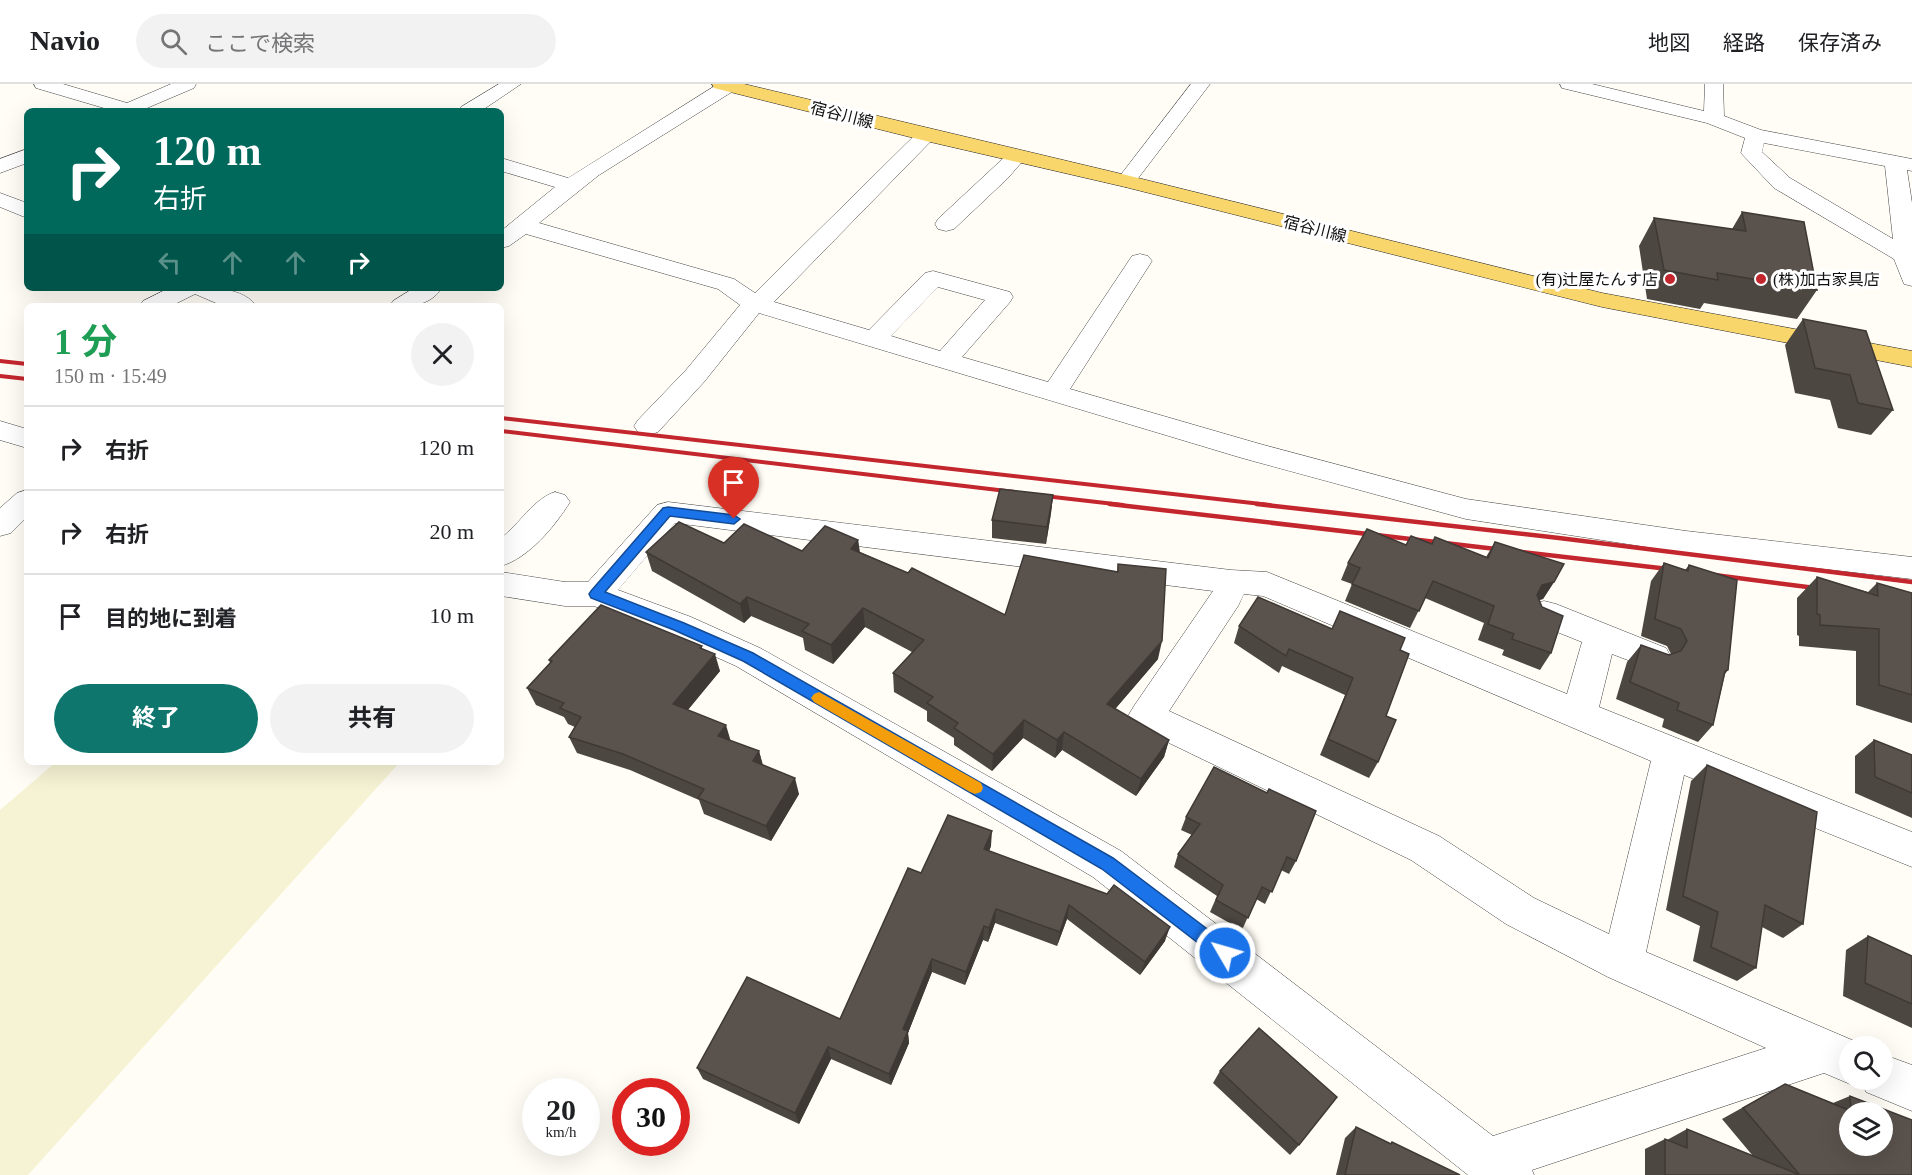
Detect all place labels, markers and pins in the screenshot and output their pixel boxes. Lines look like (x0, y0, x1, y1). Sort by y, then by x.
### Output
place label: (有)辻屋たんす店 (1536, 271, 1658, 289)
place label: (株)加古家具店 (1773, 271, 1880, 289)
marker: (有)辻屋たんす店 (1663, 272, 1677, 286)
marker: (株)加古家具店 (1754, 272, 1768, 286)
pin (708, 457, 759, 519)

